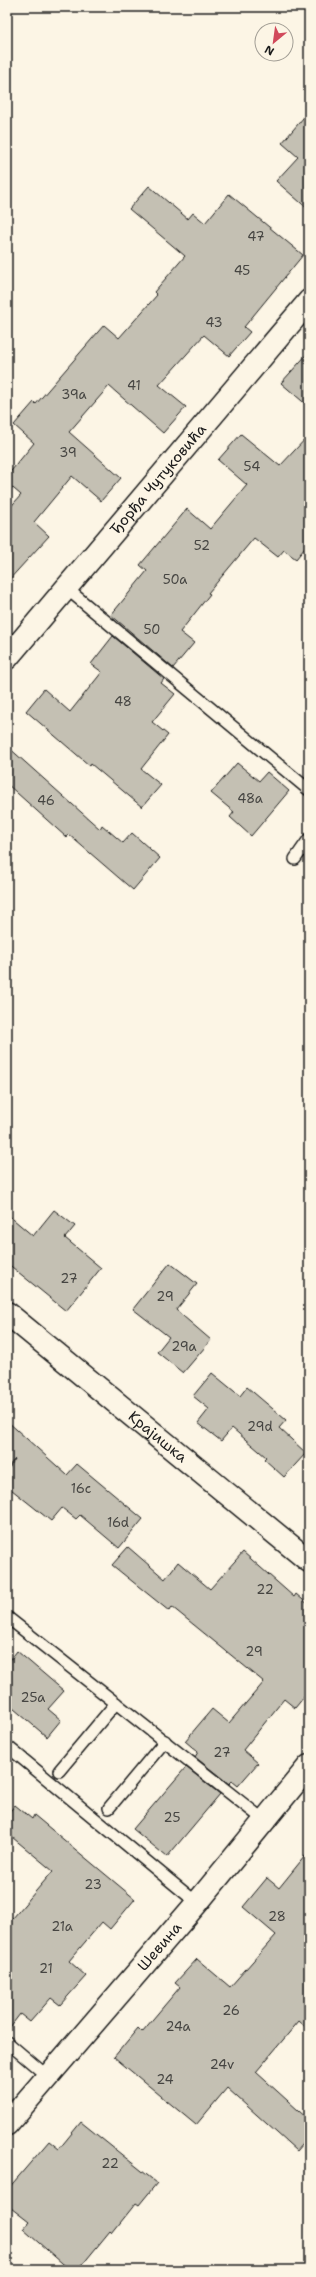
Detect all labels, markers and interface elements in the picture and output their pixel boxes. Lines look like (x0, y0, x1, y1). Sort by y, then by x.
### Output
north arrow (254, 22, 294, 62)
text: N (262, 41, 277, 59)
house number: 47 (247, 228, 265, 245)
house number: 45 (234, 262, 250, 279)
house number: 43 (205, 314, 223, 331)
house number: 41 (127, 377, 141, 394)
house number: 39a (61, 386, 87, 403)
street label: Ђорђа Чутуковића (105, 419, 211, 539)
house number: 39 (59, 444, 77, 461)
house number: 54 (244, 458, 260, 475)
house number: 52 (194, 537, 210, 554)
house number: 50a (163, 571, 187, 588)
house number: 50 (144, 621, 160, 638)
house number: 48 (114, 693, 132, 710)
house number: 48a (237, 790, 263, 807)
house number: 46 (37, 792, 55, 809)
house number: 27 (60, 1270, 78, 1287)
house number: 29 (156, 1288, 174, 1305)
house number: 29a (171, 1338, 197, 1355)
street label: Крајишка (124, 1407, 192, 1467)
house number: 29d (247, 1418, 273, 1435)
house number: 16c (71, 1480, 91, 1497)
house number: 16d (107, 1514, 129, 1531)
house number: 22 (256, 1581, 274, 1598)
house number: 29 (245, 1643, 263, 1660)
house number: 25a (21, 1689, 45, 1706)
house number: 27 (213, 1744, 231, 1761)
house number: 25 (164, 1809, 180, 1826)
house number: 23 (84, 1876, 102, 1893)
house number: 28 (268, 1908, 286, 1925)
street label: Шевина (133, 1917, 187, 1975)
house number: 21a (51, 1918, 73, 1935)
house number: 21 (39, 1960, 53, 1977)
house number: 26 (222, 2002, 240, 2019)
house number: 24a (165, 2018, 191, 2035)
house number: 24v (210, 2056, 234, 2073)
house number: 24 (156, 2071, 174, 2088)
house number: 22 (101, 2155, 119, 2172)

